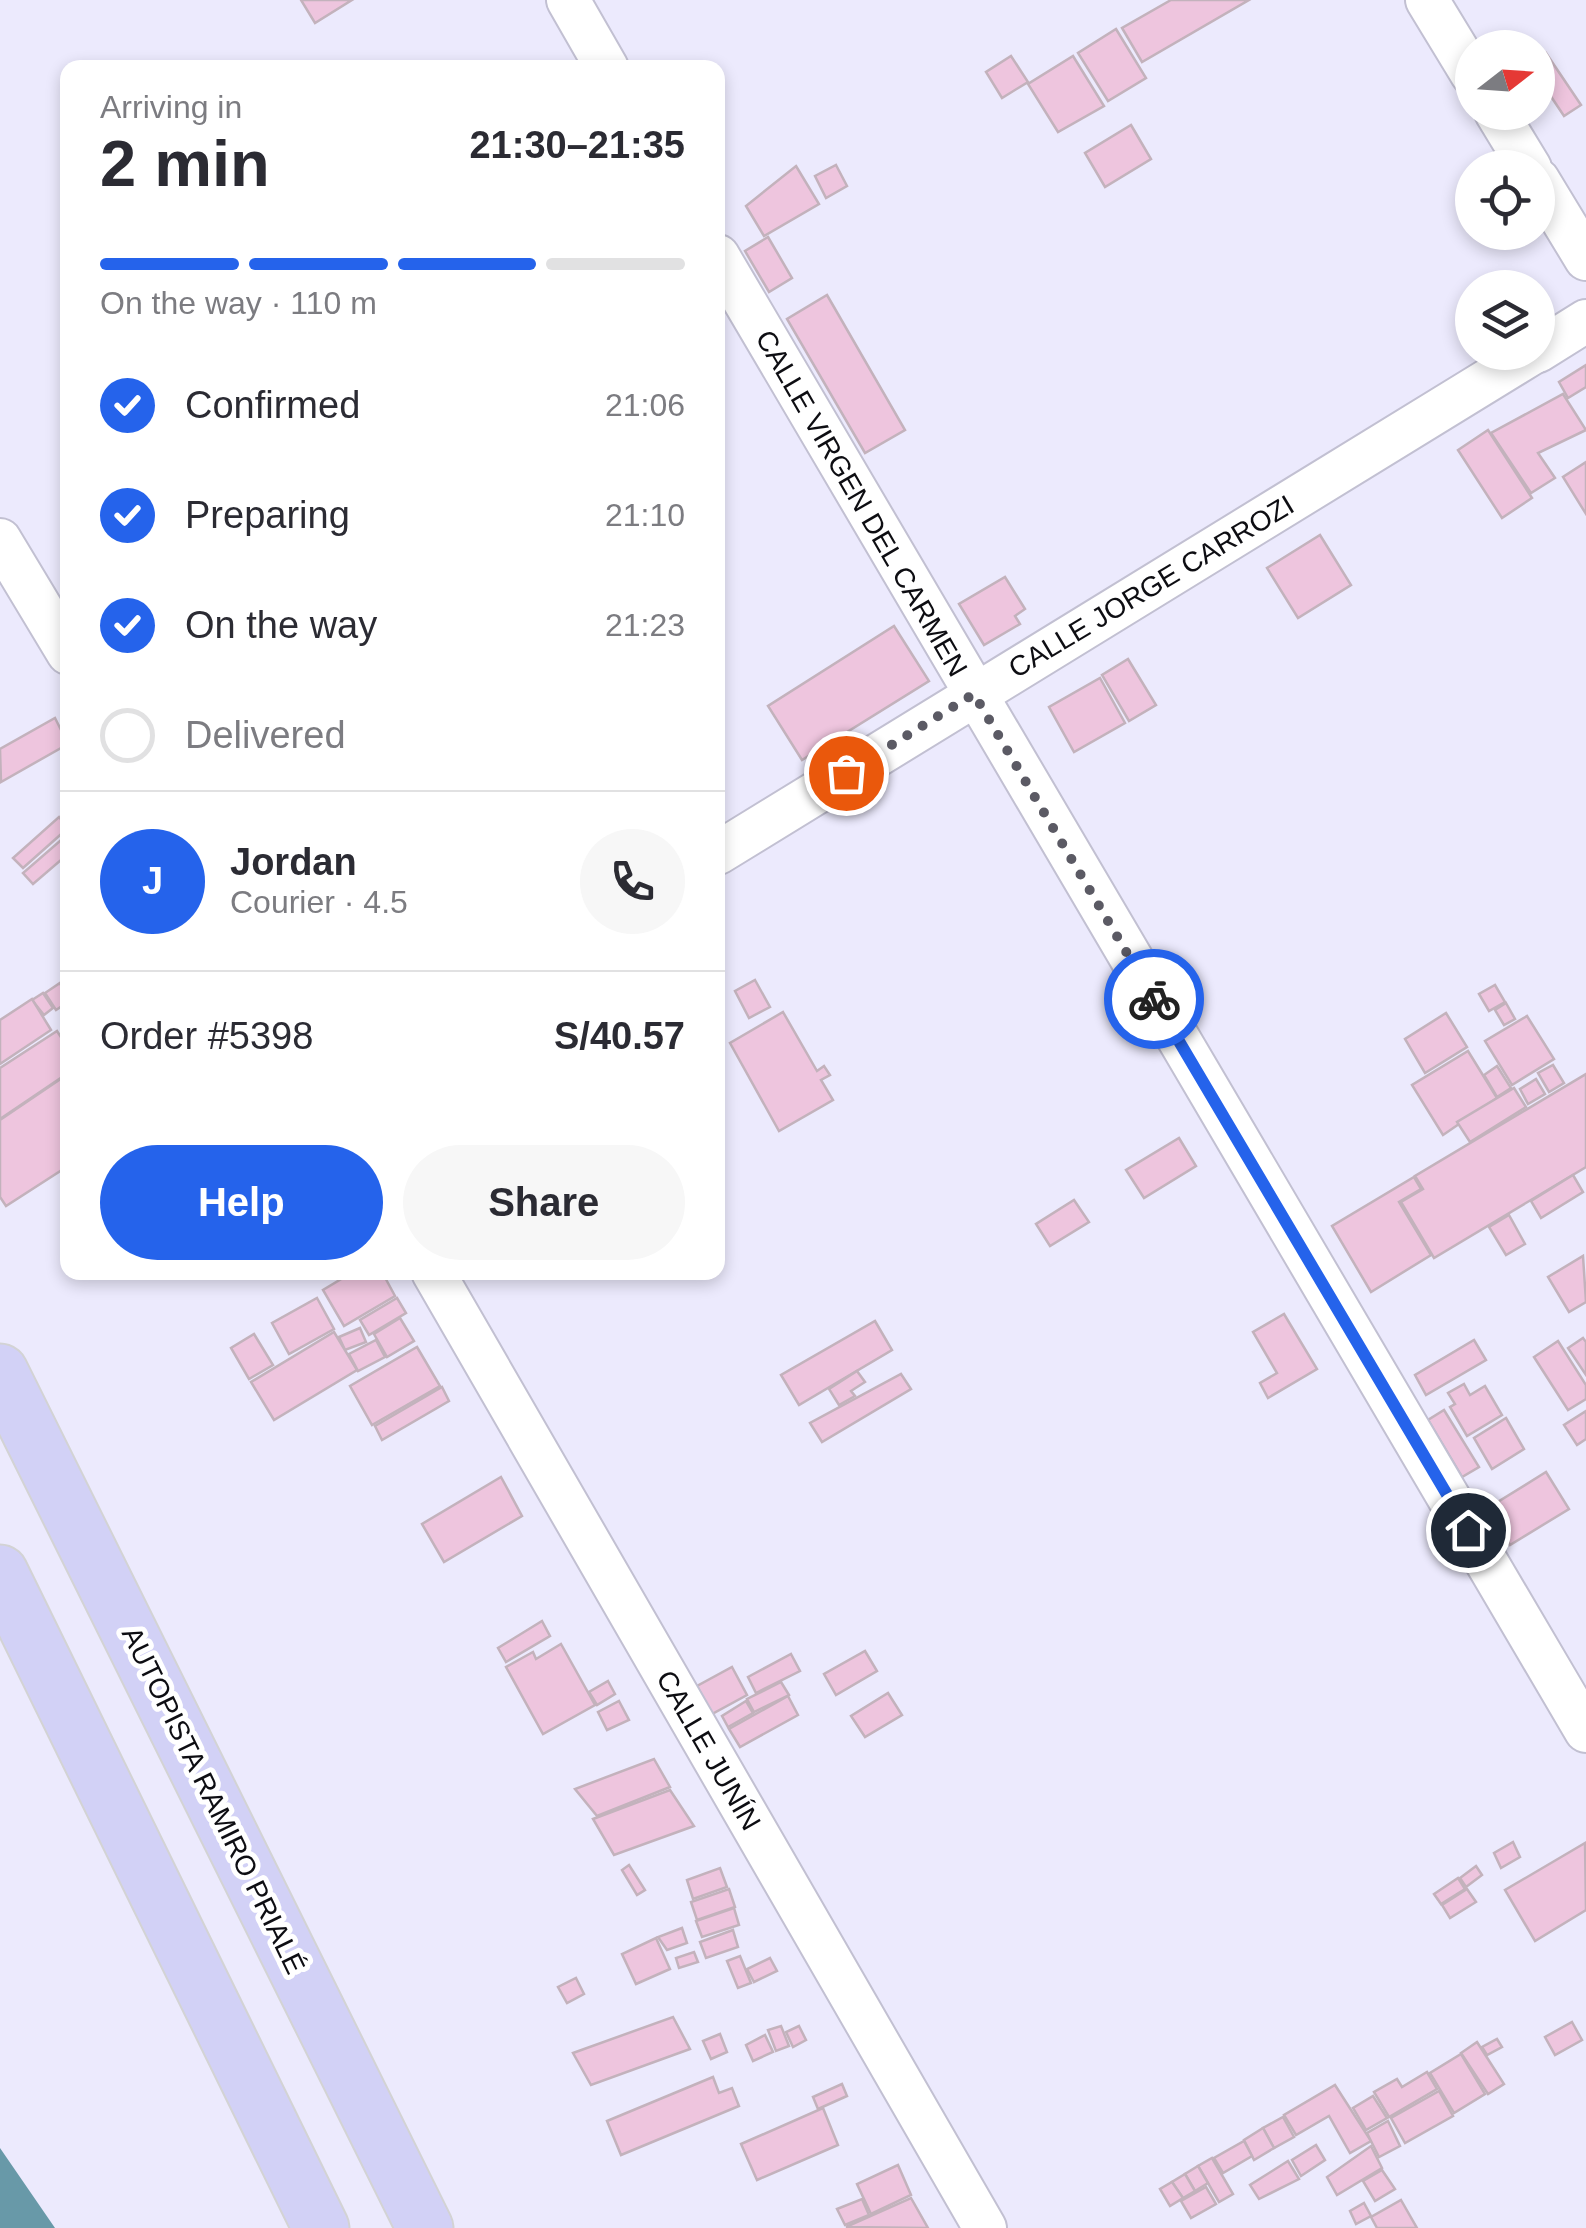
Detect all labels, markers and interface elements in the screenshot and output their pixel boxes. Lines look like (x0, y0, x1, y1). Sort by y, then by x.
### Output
north arrow (1455, 30, 1555, 130)
map controls (1455, 30, 1555, 370)
text: Arriving in (100, 89, 242, 125)
text: 21:30–21:35 (469, 124, 685, 166)
text: 2 min (100, 127, 270, 200)
button: locate (1455, 150, 1555, 250)
button: layers (1455, 270, 1555, 370)
text: On the way · 110 m (100, 285, 377, 321)
street label: CALLE VIRGEN DEL CARMEN (750, 325, 974, 682)
icon: check (100, 378, 155, 433)
text: Confirmed (185, 384, 360, 426)
text: 21:06 (605, 387, 685, 423)
icon: check (100, 488, 155, 543)
street label: CALLE JORGE CARROZI (1003, 489, 1299, 684)
text: Preparing (185, 494, 350, 536)
text: 21:10 (605, 497, 685, 533)
icon: check (100, 598, 155, 653)
text: On the way (185, 604, 377, 646)
text: 21:23 (605, 607, 685, 643)
text: Delivered (185, 714, 346, 756)
pin (804, 731, 889, 816)
icon: bag (819, 746, 874, 801)
button: phone (580, 829, 685, 934)
text: Jordan (230, 841, 357, 883)
text: J (142, 860, 163, 902)
text: Courier · 4.5 (230, 884, 408, 920)
courier (1104, 949, 1204, 1049)
icon: bike (1127, 972, 1182, 1027)
text: Order #5398 (100, 1015, 313, 1057)
text: S/40.57 (554, 1015, 685, 1057)
button: Help (100, 1145, 383, 1260)
button: Share (403, 1145, 685, 1260)
pin (1426, 1488, 1511, 1573)
icon: home (1441, 1503, 1496, 1558)
street label: AUTOPISTA RAMIRO PRIALÉ (116, 1622, 311, 1979)
street label: CALLE JUNÍN (650, 1665, 767, 1835)

